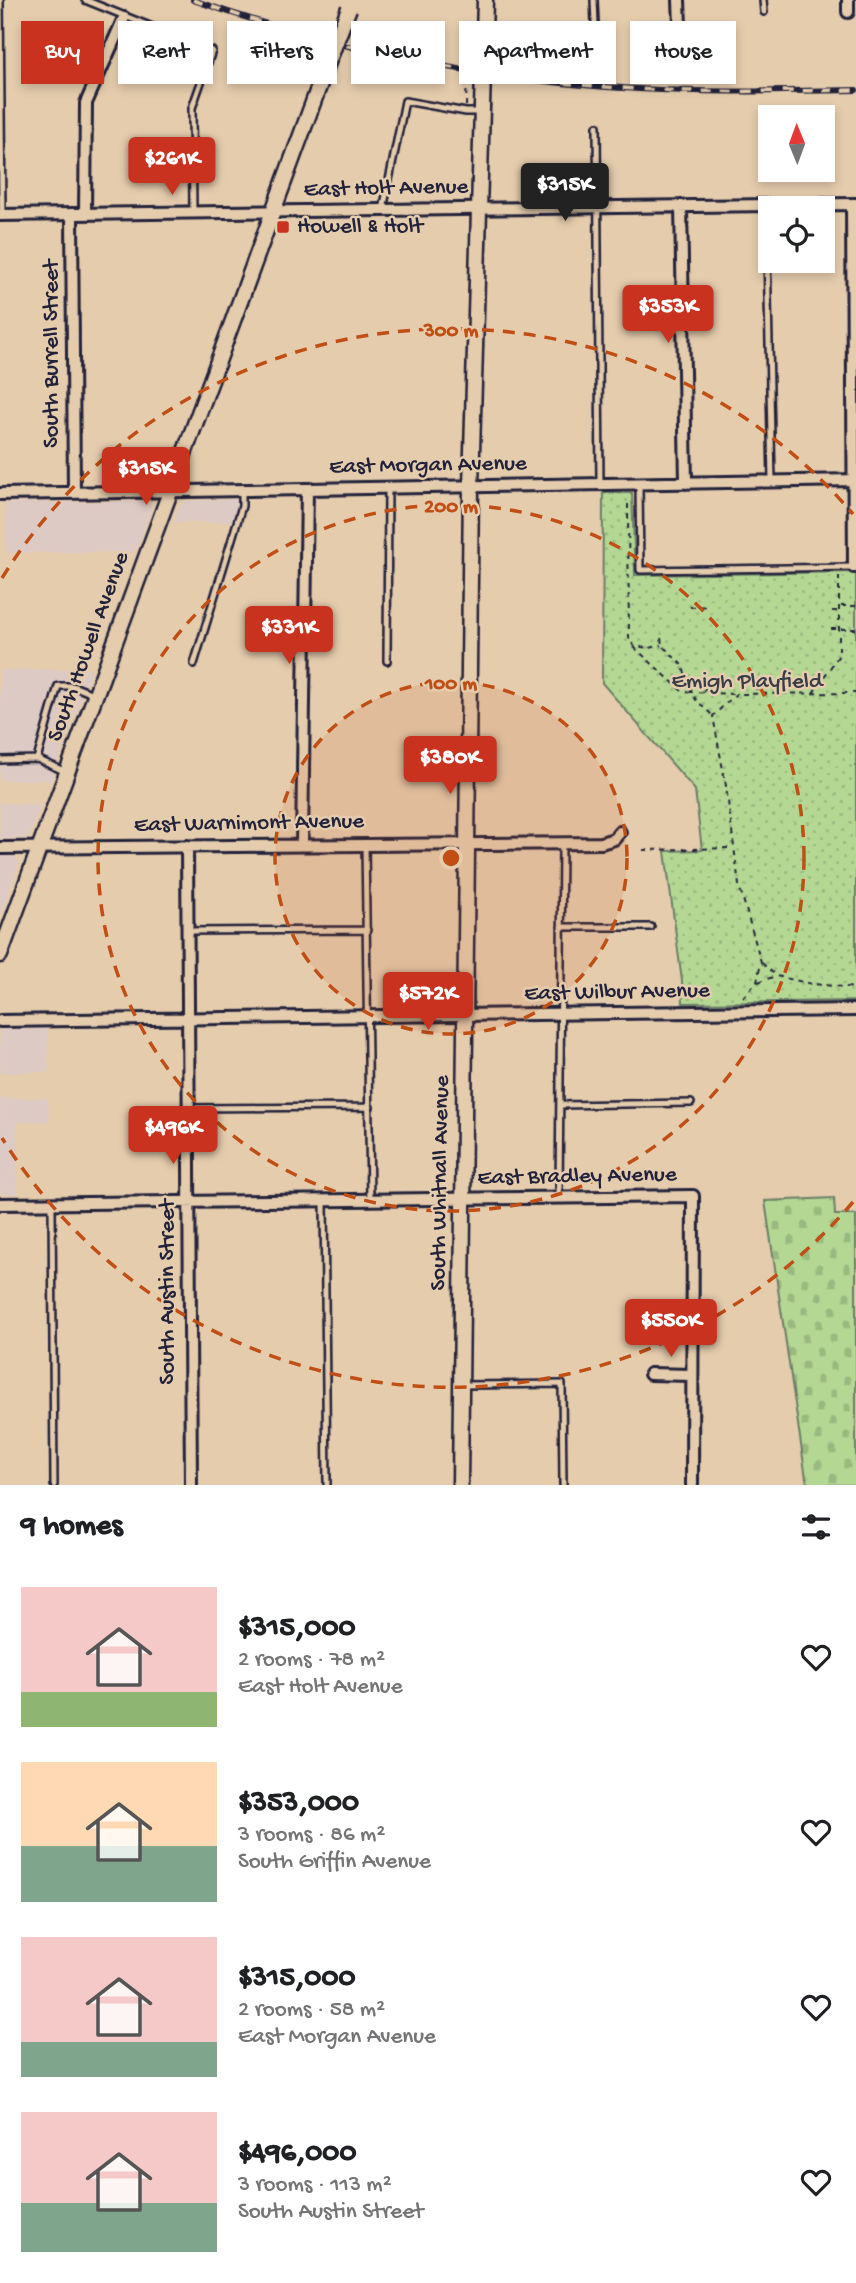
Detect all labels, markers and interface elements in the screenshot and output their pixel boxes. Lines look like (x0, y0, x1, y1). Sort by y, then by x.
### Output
chip: Buy (21, 21, 104, 84)
chip: Rent (118, 21, 213, 84)
chip: Filters (227, 21, 337, 84)
chip: New (351, 21, 445, 84)
chip: Apartment (459, 21, 616, 84)
chip: House (630, 21, 736, 84)
north arrow (758, 105, 835, 182)
map controls (758, 105, 835, 273)
pin: $261K (123, 138, 221, 197)
text: $261K (144, 146, 200, 173)
pin: $315K (516, 164, 614, 223)
text: $315K (537, 172, 593, 199)
street label: East Holt Avenue (304, 174, 470, 204)
button: locate (758, 196, 835, 273)
place label: Howell & Holt (297, 214, 425, 241)
marker: Howell & Holt (275, 219, 291, 235)
street label: South Burrell Street (39, 258, 66, 448)
pin: $353K (619, 286, 717, 345)
text: $353K (639, 294, 697, 321)
text: 300 m (423, 320, 478, 345)
pin: $315K (97, 448, 195, 507)
street label: East Morgan Avenue (329, 451, 528, 481)
text: $315K (118, 456, 174, 483)
text: 200 m (424, 496, 478, 521)
street label: South Howell Avenue (42, 547, 136, 746)
pin: $331K (240, 606, 338, 666)
text: $331K (261, 615, 317, 642)
park label: Emigh Playfield (672, 669, 824, 696)
text: 100 m (424, 673, 477, 698)
pin: $380K (401, 736, 499, 796)
text: $380K (420, 745, 480, 772)
street label: East Warnimont Avenue (134, 808, 365, 840)
centre of rings (439, 846, 463, 870)
pin: $572K (379, 972, 477, 1032)
street label: East Wilbur Avenue (524, 978, 711, 1008)
text: $572K (399, 981, 457, 1008)
street label: South Whitnall Avenue (426, 1074, 456, 1291)
pin: $496K (124, 1106, 222, 1166)
text: $496K (144, 1115, 202, 1142)
street label: East Bradley Avenue (477, 1162, 678, 1192)
street label: South Austin Street (155, 1198, 182, 1385)
pin: $550K (622, 1300, 720, 1359)
text: $550K (641, 1308, 701, 1335)
icon: filters (797, 1508, 835, 1546)
text: 9 homes (21, 1510, 123, 1545)
text: $315,000 (238, 1612, 355, 1647)
icon: home (77, 1615, 161, 1699)
icon: heart (797, 1638, 835, 1676)
text: 2 rooms · 78 m² (238, 1647, 385, 1674)
text: East Holt Avenue (238, 1674, 403, 1701)
text: $353,000 (238, 1787, 359, 1822)
icon: home (77, 1790, 161, 1874)
icon: heart (797, 1813, 835, 1851)
text: 3 rooms · 86 m² (238, 1822, 385, 1849)
text: South Griffin Avenue (238, 1849, 431, 1876)
text: $315,000 (238, 1962, 355, 1997)
icon: home (77, 1965, 161, 2049)
icon: heart (797, 1988, 835, 2026)
text: 2 rooms · 58 m² (238, 1997, 385, 2024)
text: East Morgan Avenue (238, 2024, 436, 2051)
text: $496,000 (238, 2137, 356, 2172)
icon: home (77, 2140, 161, 2224)
icon: heart (797, 2163, 835, 2201)
text: 3 rooms · 113 m² (238, 2172, 392, 2199)
text: South Austin Street (238, 2199, 424, 2226)

